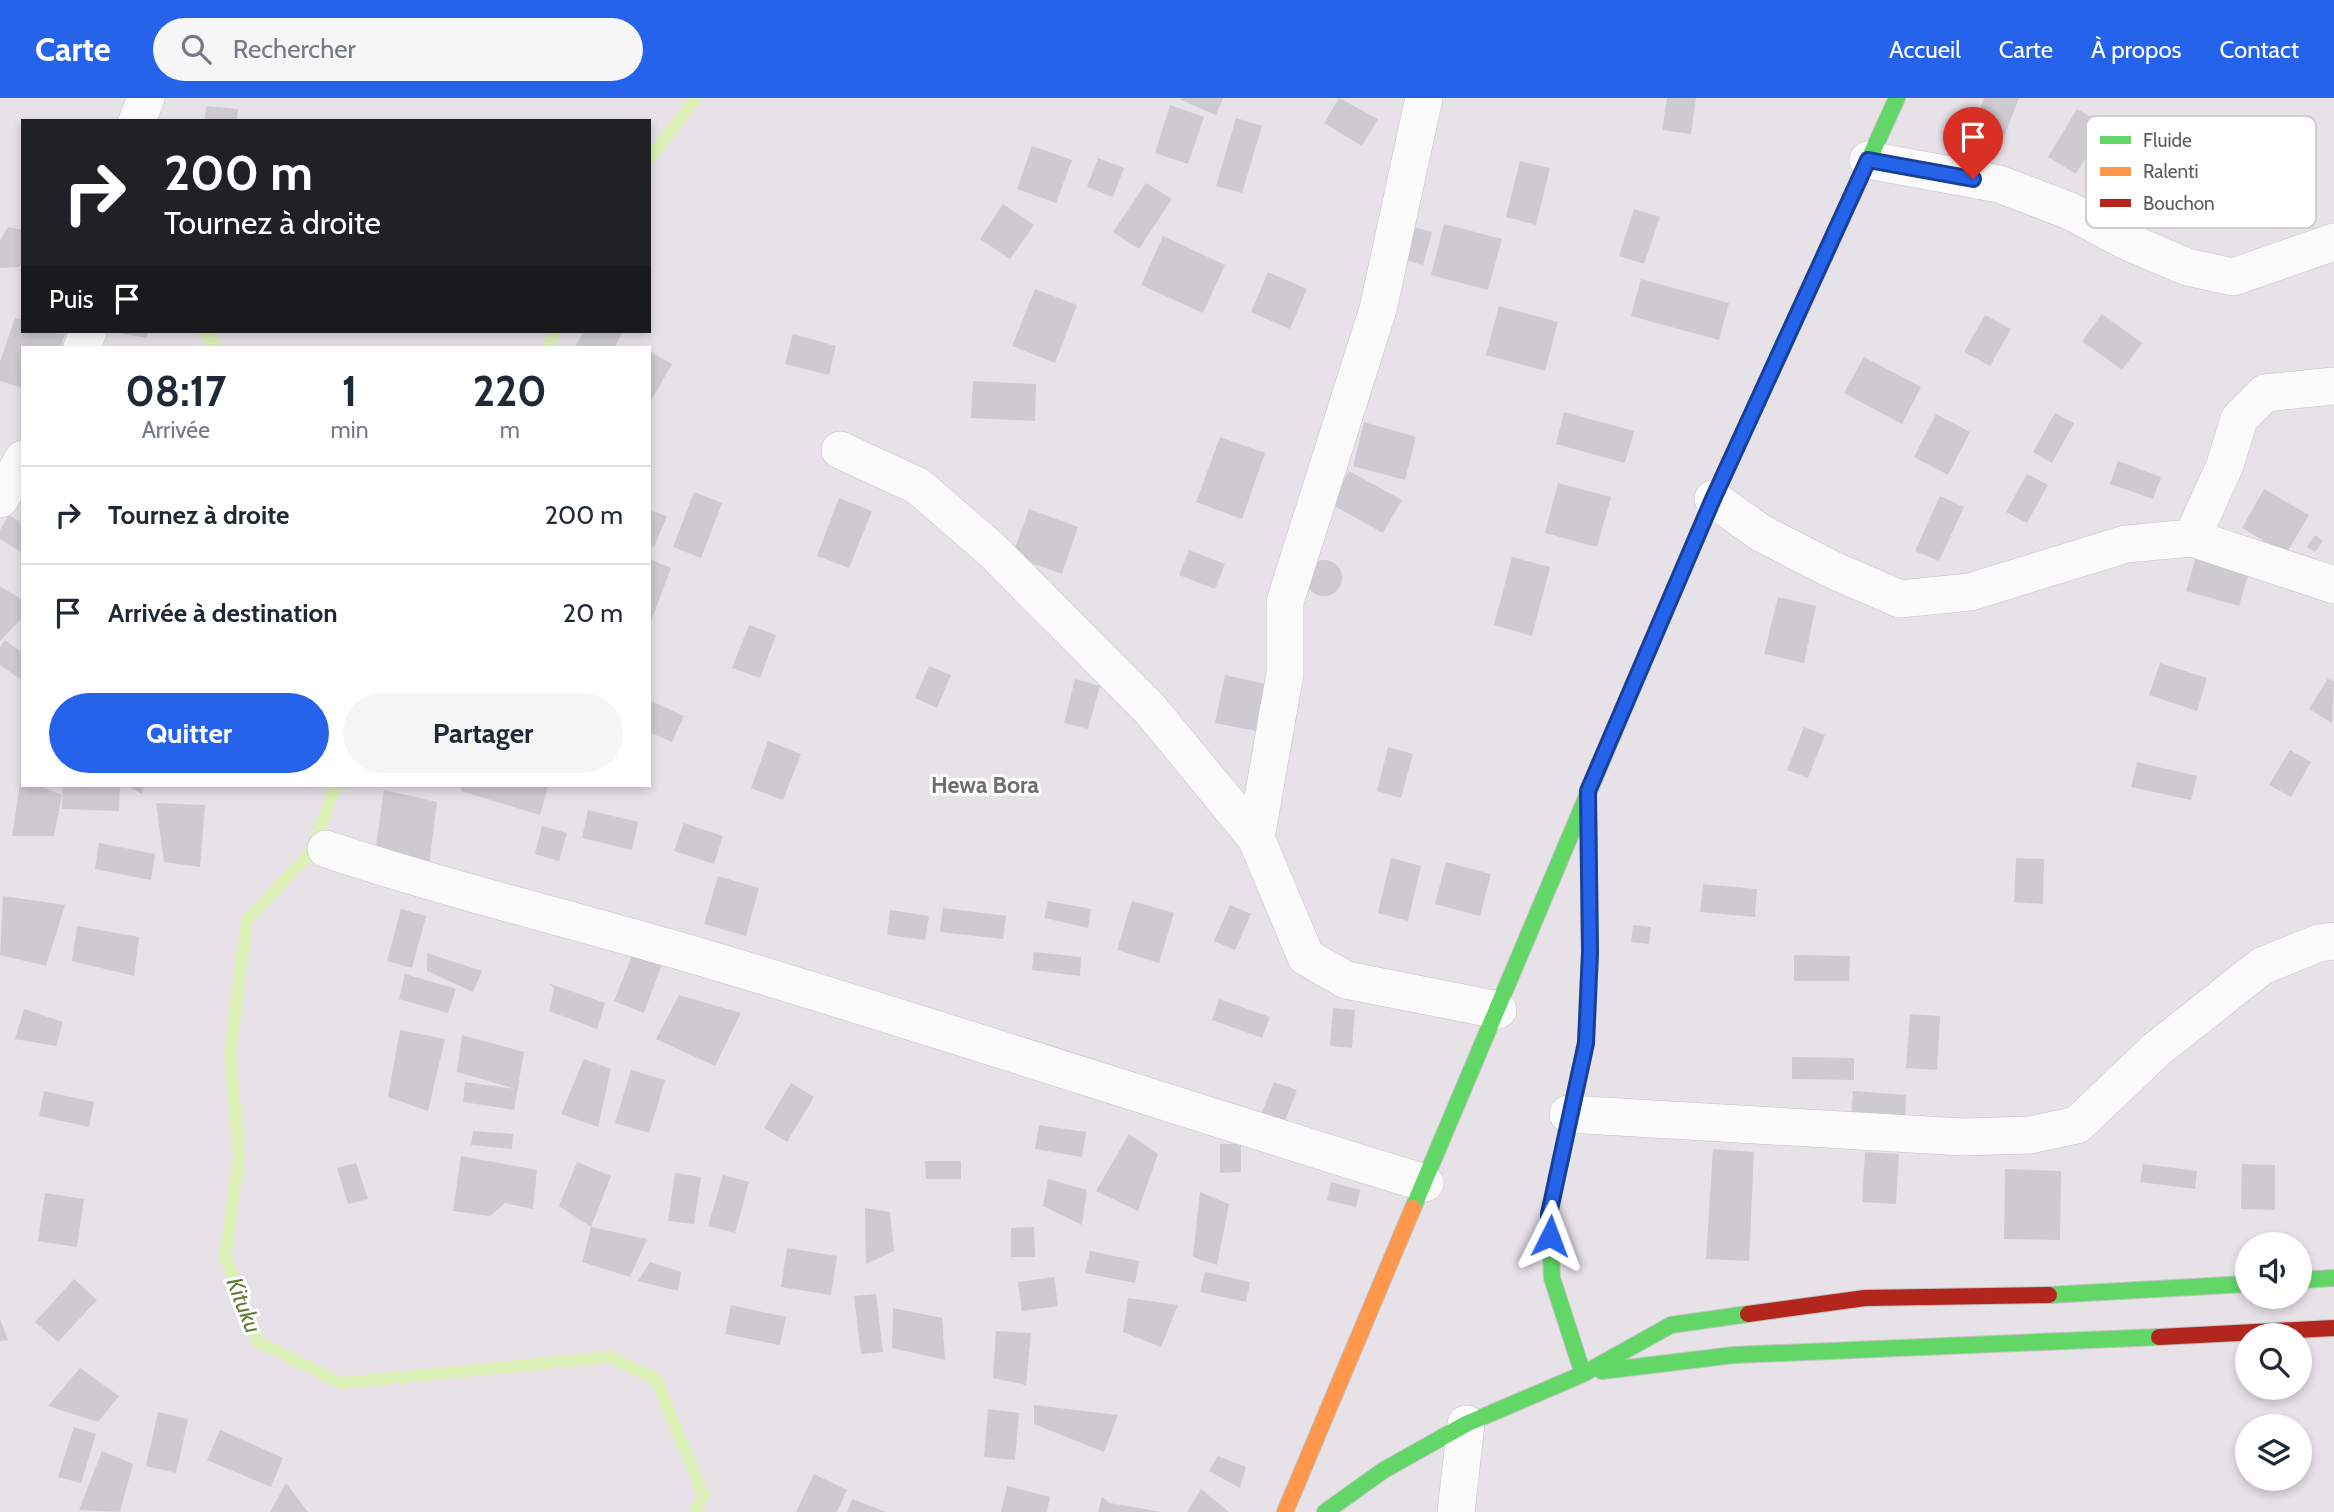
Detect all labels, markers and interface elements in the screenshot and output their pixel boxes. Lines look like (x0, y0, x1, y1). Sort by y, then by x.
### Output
search box (153, 18, 643, 81)
text: Carte (35, 29, 111, 69)
icon: search (177, 30, 215, 68)
text: Rechercher (233, 33, 356, 65)
text: Accueil (1889, 35, 1961, 64)
text: Carte (1999, 35, 2053, 64)
text: À propos (2091, 35, 2182, 64)
text: Contact (2220, 35, 2299, 64)
pin (1943, 107, 2003, 179)
legend (2086, 116, 2316, 228)
icon: arrive (1954, 118, 1992, 156)
text: Fluide (2143, 129, 2192, 152)
text: 200 m (164, 143, 313, 202)
icon: right (49, 147, 140, 238)
text: Ralenti (2143, 160, 2199, 183)
text: Bouchon (2143, 192, 2215, 215)
text: Tournez à droite (164, 203, 381, 242)
icon: arrive (108, 280, 146, 318)
text: Puis (49, 283, 94, 315)
text: 08:17 (125, 365, 226, 417)
text: 1 (342, 365, 357, 417)
text: 220 (473, 365, 547, 417)
text: Arrivée (142, 416, 210, 444)
text: min (331, 416, 369, 444)
text: m (500, 416, 520, 444)
icon: right (49, 496, 87, 534)
text: Tournez à droite (108, 499, 290, 531)
text: 200 m (544, 499, 623, 531)
icon: arrive (49, 594, 87, 632)
text: Arrivée à destination (108, 597, 338, 629)
text: 20 m (563, 597, 623, 629)
button: Quitter (49, 693, 329, 773)
button: Partager (343, 693, 623, 773)
district label: Hewa Bora (931, 771, 1040, 799)
position arrow (1513, 1199, 1587, 1273)
map controls (2235, 1232, 2312, 1491)
button: sound (2235, 1232, 2312, 1309)
water label: Kituku (221, 1273, 267, 1337)
button: search (2235, 1323, 2312, 1400)
button: layers (2235, 1414, 2312, 1491)

